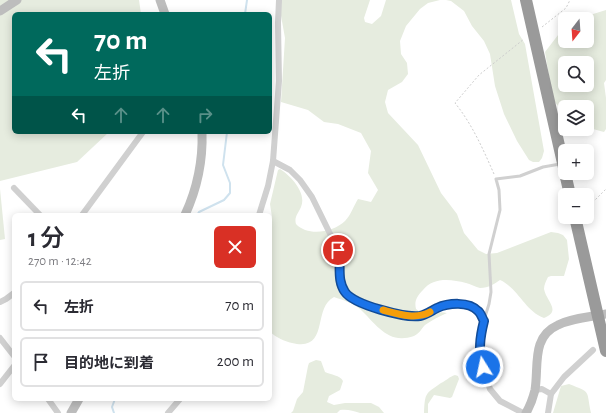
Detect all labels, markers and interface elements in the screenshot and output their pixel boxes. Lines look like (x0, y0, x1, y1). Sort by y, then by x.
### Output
north arrow (558, 12, 594, 48)
map controls (558, 12, 594, 224)
text: 70 m (94, 27, 148, 55)
icon: left (28, 28, 80, 80)
button: search (558, 56, 594, 92)
text: 左折 (94, 65, 130, 83)
button: layers (558, 100, 594, 136)
icon: left (68, 104, 90, 126)
icon: ahead (110, 104, 132, 126)
icon: ahead (152, 104, 174, 126)
icon: right (194, 104, 216, 126)
button: + (558, 144, 594, 180)
button: − (558, 188, 594, 224)
button: close (214, 226, 256, 268)
text: 1 分 (28, 227, 64, 251)
pin (321, 233, 355, 267)
icon: arrive (327, 239, 349, 261)
text: 270 m · 12:42 (28, 255, 92, 268)
icon: left (30, 295, 52, 317)
text: 70 m (225, 298, 254, 313)
text: 左折 (64, 300, 94, 315)
position arrow (462, 346, 504, 388)
icon: arrive (30, 351, 52, 373)
text: 200 m (217, 354, 254, 369)
text: 目的地に到着 (64, 356, 154, 371)

